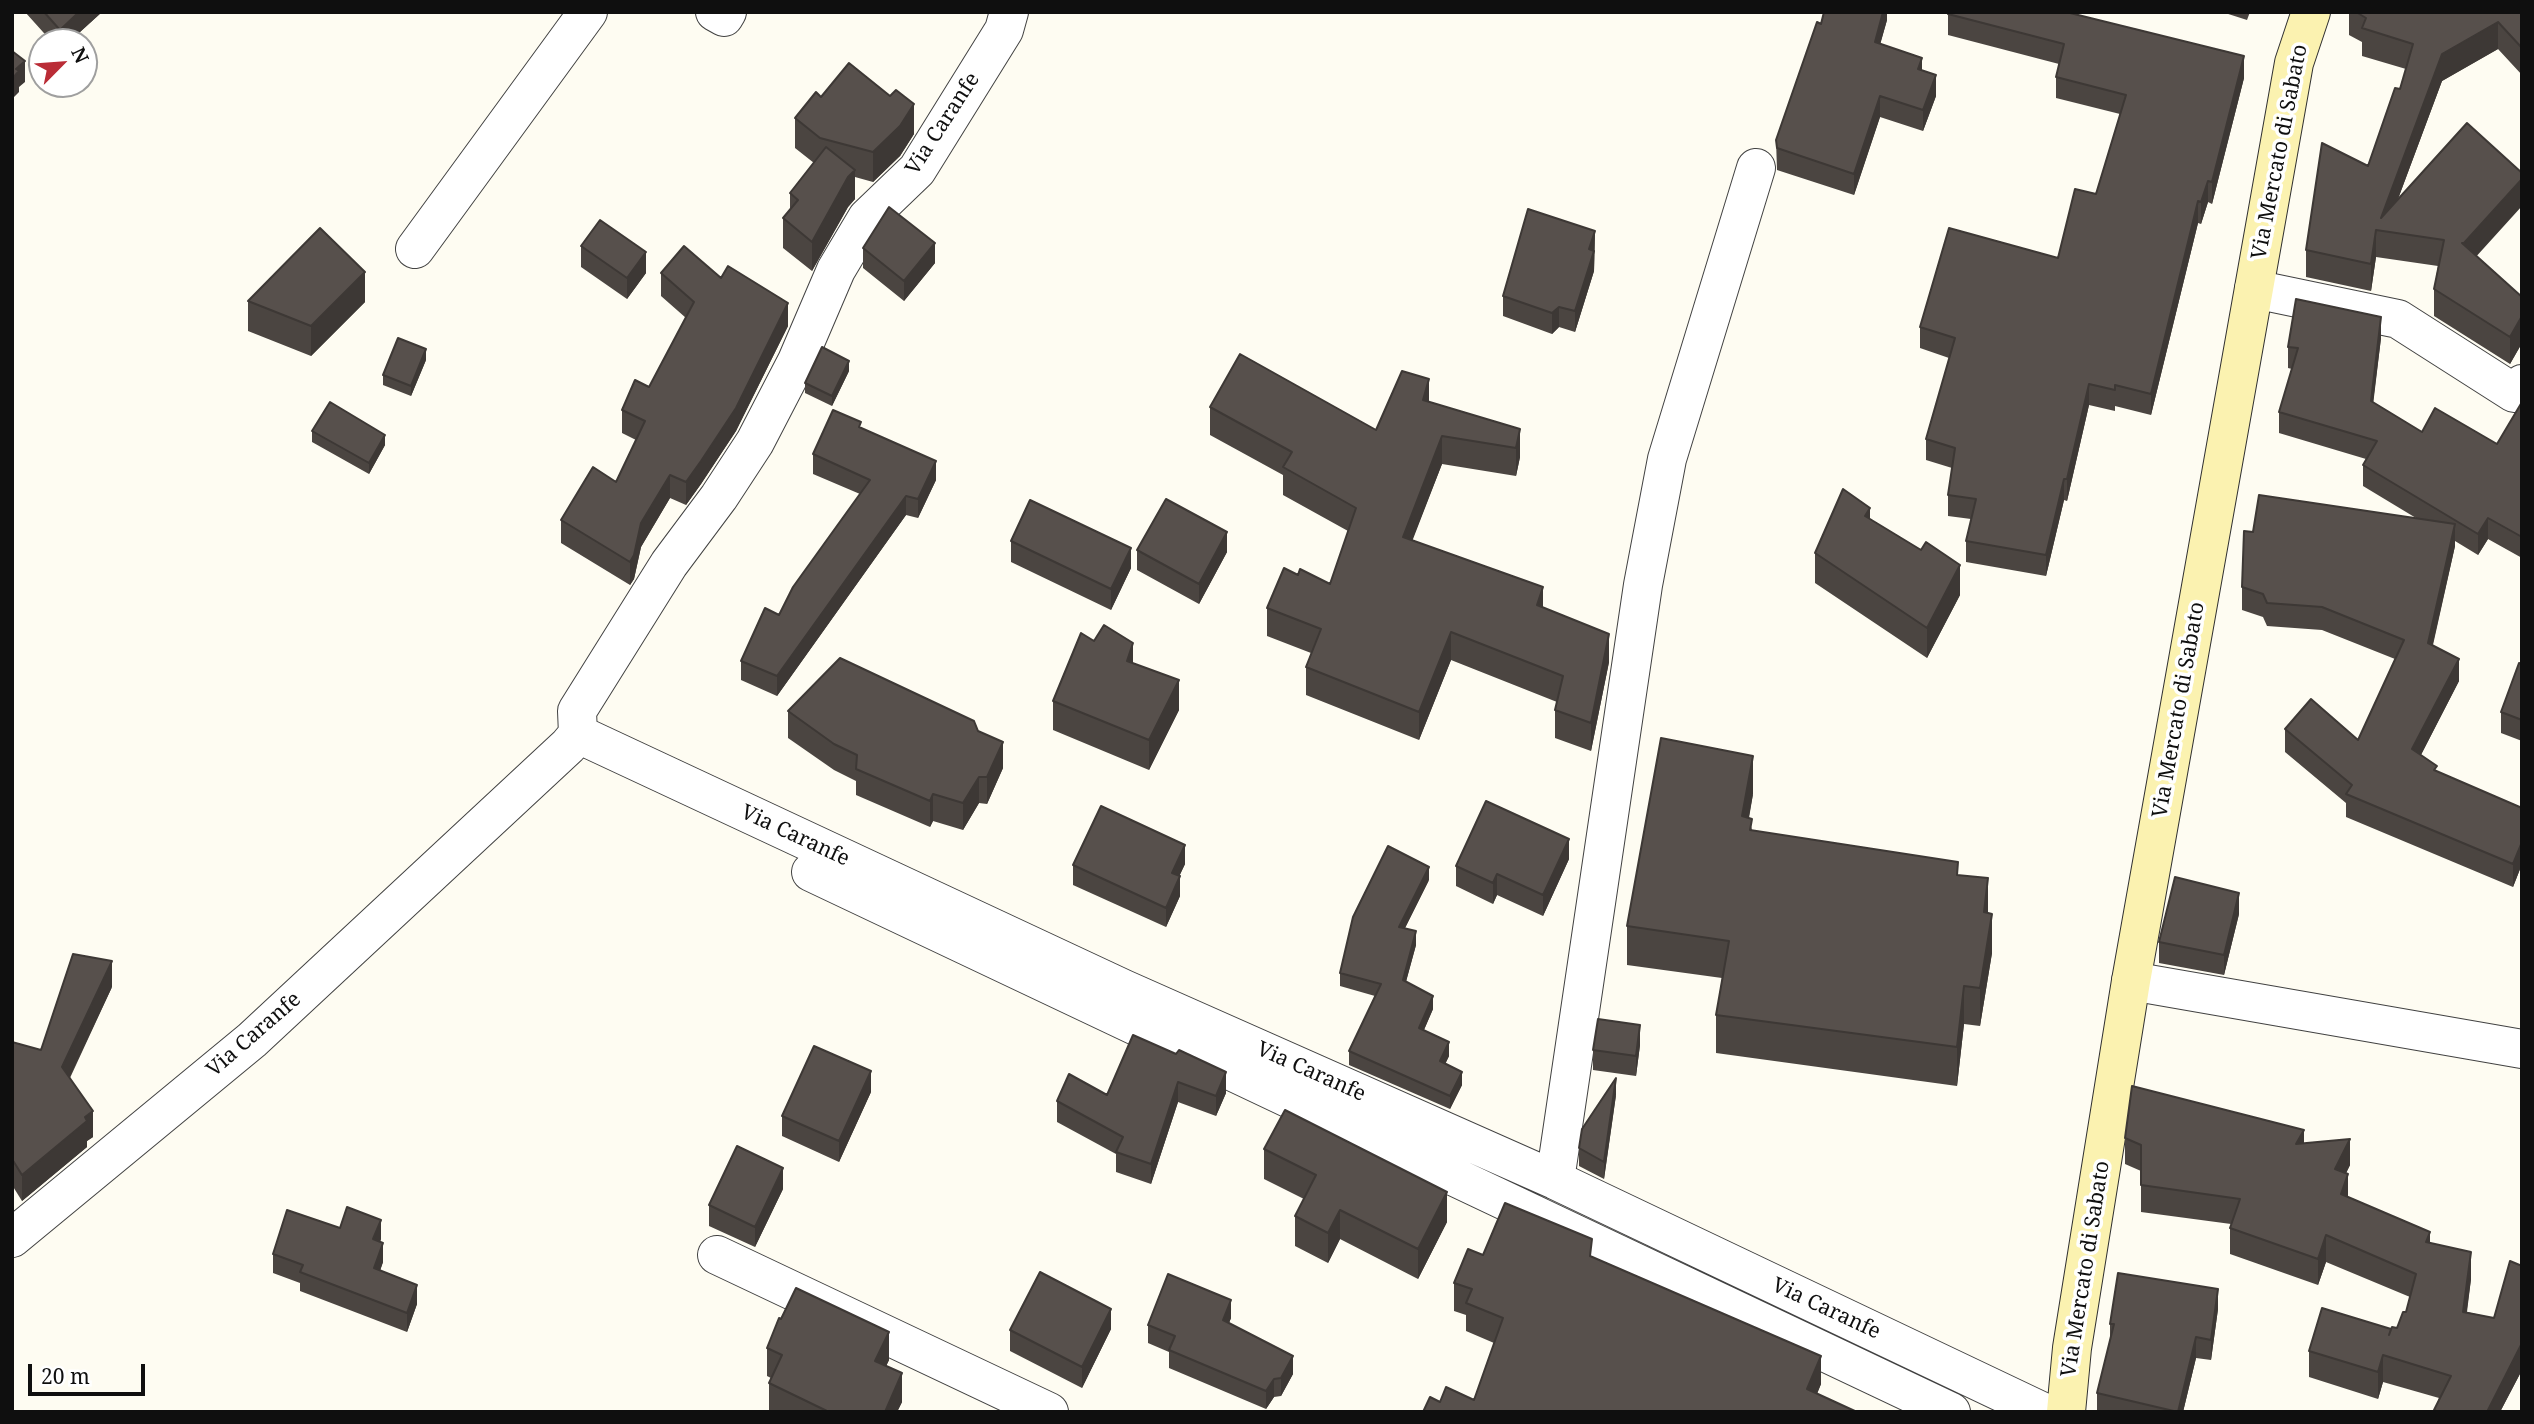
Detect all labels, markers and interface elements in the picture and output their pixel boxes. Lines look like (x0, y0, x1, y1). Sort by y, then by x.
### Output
north arrow (28, 28, 98, 98)
street label: Via Mercato di Sabato (2247, 42, 2313, 262)
text: N (65, 43, 95, 67)
street label: Via Caranfe (901, 68, 985, 180)
street label: Via Mercato di Sabato (2148, 600, 2210, 820)
street label: Via Caranfe (737, 800, 853, 872)
street label: Via Caranfe (202, 987, 306, 1083)
street label: Via Caranfe (1253, 1037, 1369, 1107)
street label: Via Mercato di Sabato (2056, 1159, 2116, 1379)
street label: Via Caranfe (1768, 1273, 1884, 1345)
scale bar (32, 1350, 149, 1394)
text: 20 m (41, 1362, 90, 1390)

